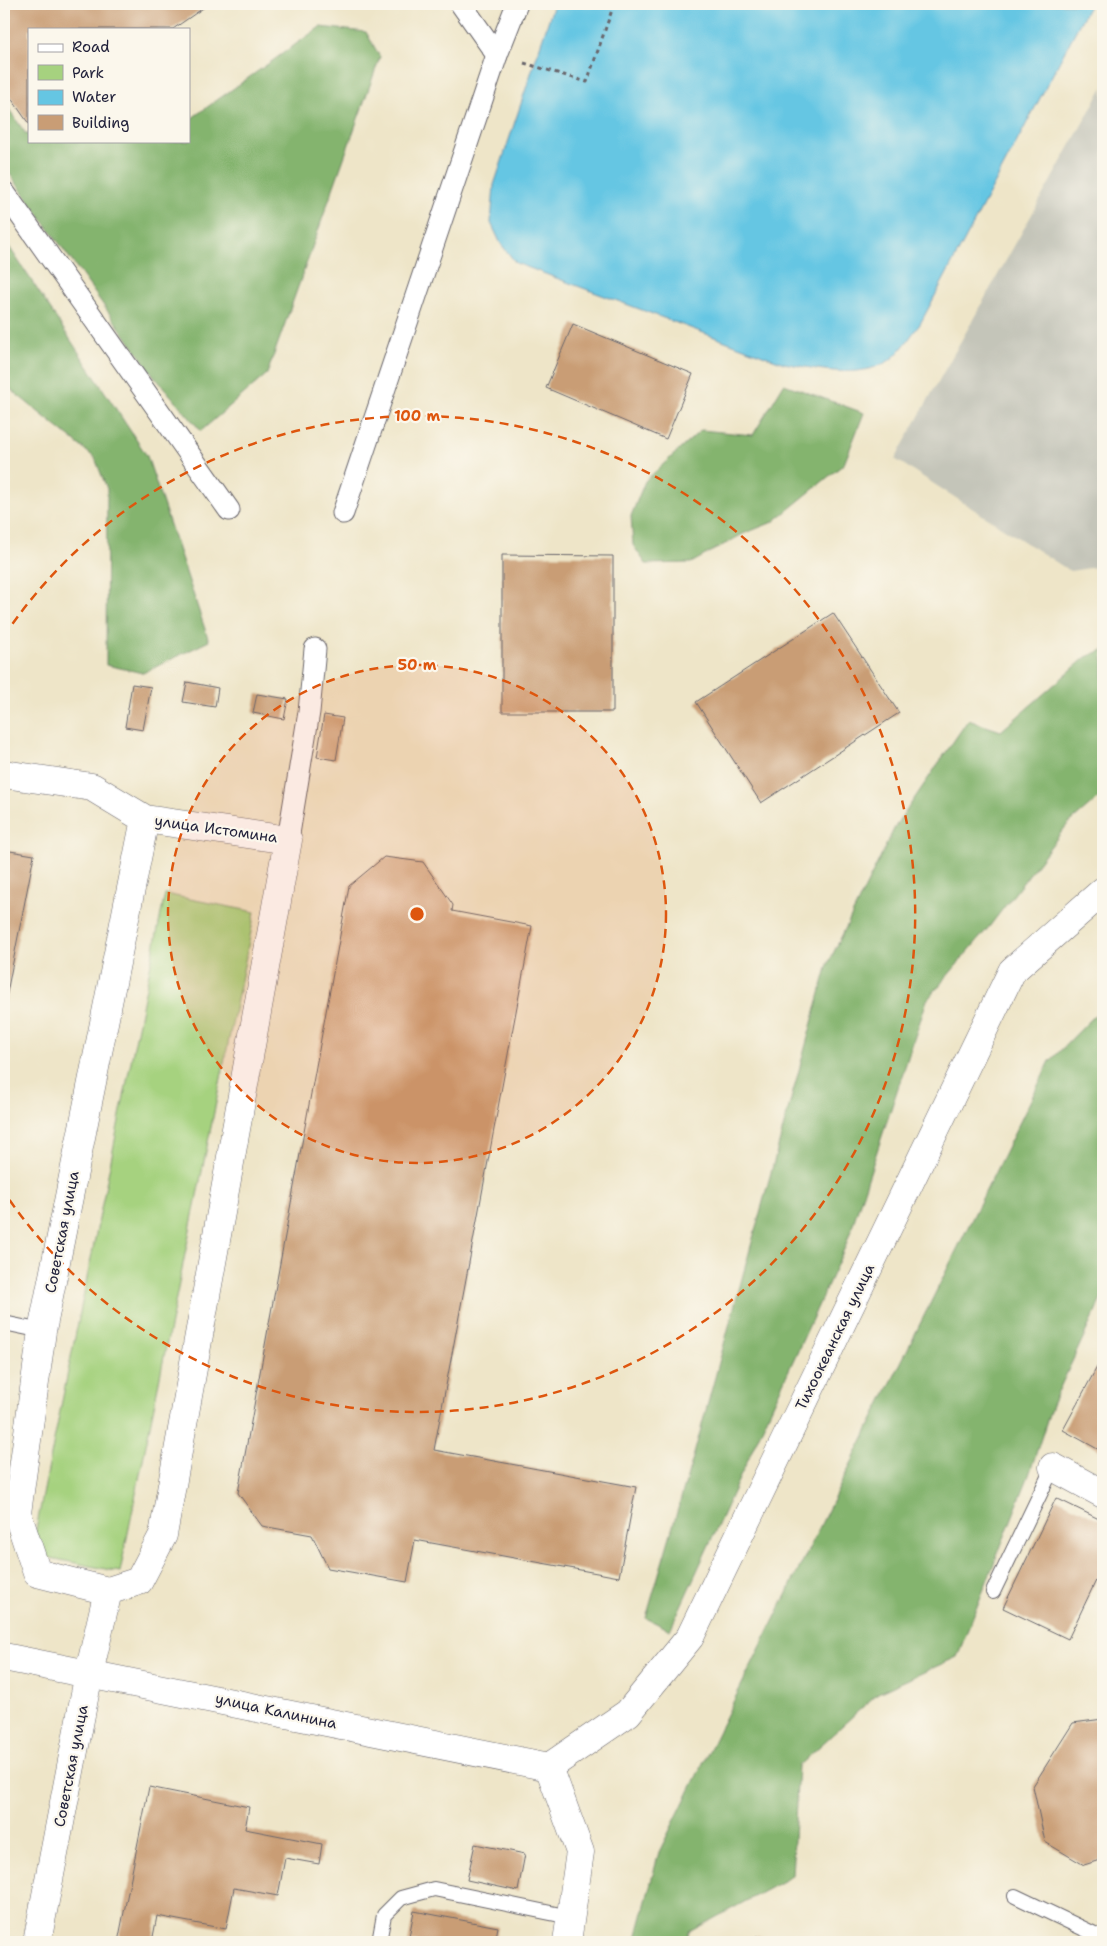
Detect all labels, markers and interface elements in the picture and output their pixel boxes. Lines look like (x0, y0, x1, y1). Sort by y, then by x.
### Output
legend (28, 28, 190, 142)
text: Road (72, 37, 110, 57)
text: Park (72, 63, 104, 83)
text: Water (72, 87, 116, 107)
text: Building (72, 113, 129, 133)
text: 100 m (394, 406, 440, 426)
text: 50 m (398, 655, 437, 675)
street label: улица Истомина (153, 810, 279, 848)
centre of rings (408, 905, 426, 923)
street label: Советская улица (40, 1169, 84, 1295)
street label: Тихоокеанская улица (791, 1260, 879, 1414)
street label: улица Калинина (213, 1688, 339, 1734)
street label: Советская улица (49, 1703, 93, 1829)

